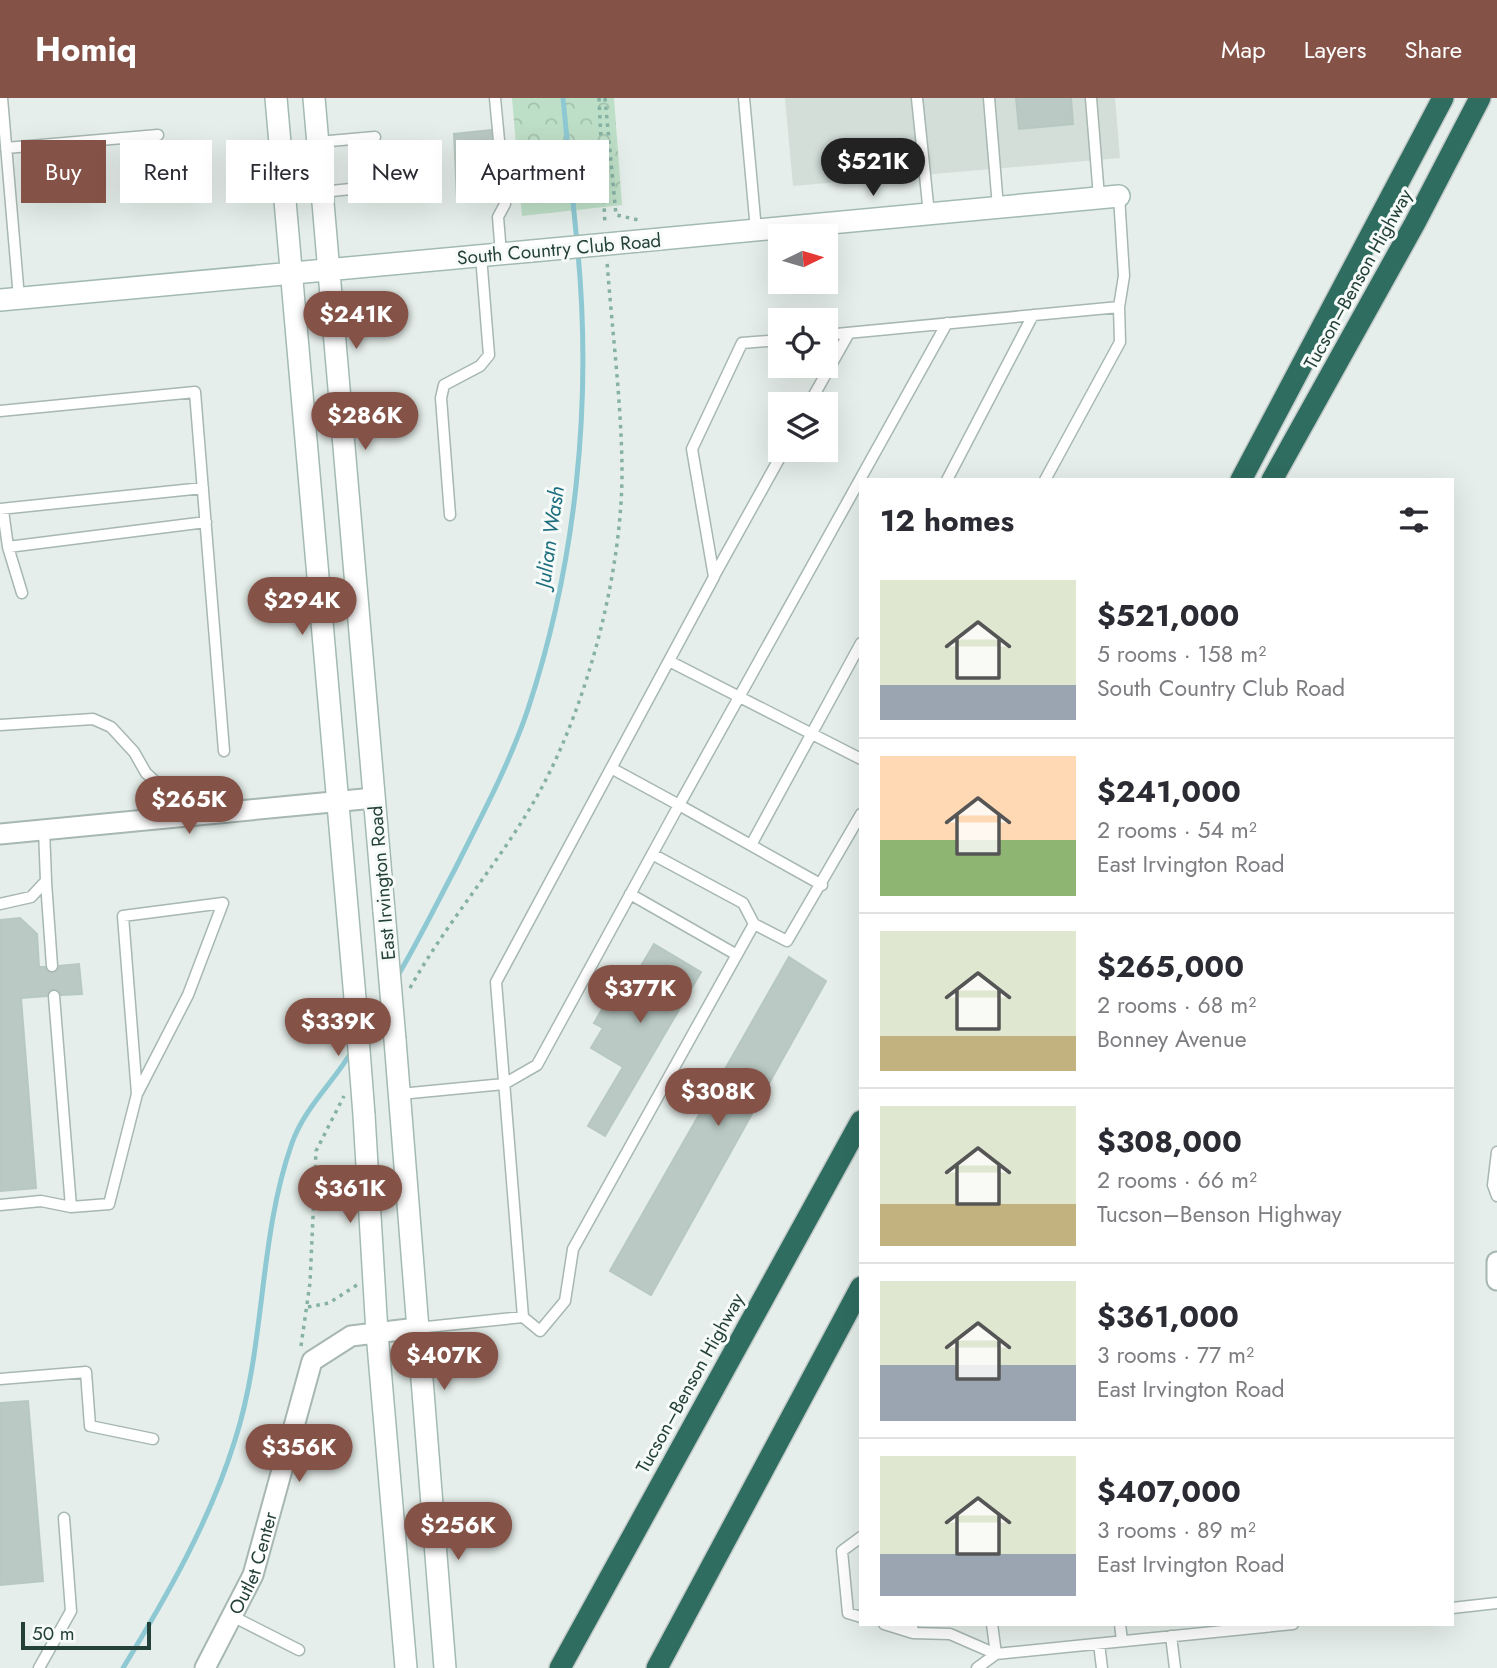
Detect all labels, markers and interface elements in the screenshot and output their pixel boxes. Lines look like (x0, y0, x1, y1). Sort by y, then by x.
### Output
text: Homiq (35, 26, 137, 73)
text: Map (1221, 32, 1266, 67)
text: Layers (1304, 32, 1366, 67)
text: Share (1404, 32, 1462, 67)
pin: $521K (824, 139, 922, 198)
chip: Buy (21, 140, 106, 203)
chip: Rent (120, 140, 212, 203)
chip: Filters (226, 140, 334, 203)
chip: New (348, 140, 442, 203)
chip: Apartment (456, 140, 609, 203)
text: $521K (837, 144, 909, 178)
street label: Tucson–Benson Highway (1297, 184, 1419, 374)
north arrow (768, 224, 838, 294)
map controls (768, 224, 838, 462)
street label: South Country Club Road (456, 227, 662, 271)
pin: $241K (307, 292, 405, 351)
text: $241K (319, 297, 393, 331)
button: locate (768, 308, 838, 378)
pin: $286K (316, 392, 414, 452)
button: layers (768, 392, 838, 462)
text: $286K (327, 398, 403, 432)
water label: Julian Wash (527, 484, 572, 594)
text: 12 homes (880, 499, 1014, 542)
icon: filters (1395, 501, 1433, 539)
pin: $294K (253, 578, 351, 637)
text: $294K (264, 583, 340, 617)
text: $521,000 (1097, 594, 1239, 637)
icon: home (936, 608, 1020, 692)
text: 5 rooms · 158 m² (1097, 637, 1266, 671)
text: South Country Club Road (1097, 671, 1345, 705)
text: $241,000 (1097, 770, 1241, 813)
pin: $265K (140, 776, 238, 836)
text: $265K (151, 782, 227, 816)
icon: home (936, 784, 1020, 868)
street label: East Irvington Road (362, 805, 402, 961)
text: 2 rooms · 54 m² (1097, 813, 1257, 847)
text: East Irvington Road (1097, 847, 1285, 881)
text: $265,000 (1097, 945, 1244, 988)
icon: home (936, 959, 1020, 1043)
pin: $377K (591, 965, 689, 1025)
text: $377K (604, 971, 676, 1005)
text: 2 rooms · 68 m² (1097, 988, 1256, 1022)
pin: $339K (289, 998, 387, 1058)
text: $339K (301, 1004, 375, 1038)
text: Bonney Avenue (1097, 1022, 1247, 1056)
pin: $308K (669, 1068, 767, 1128)
text: $308K (681, 1074, 755, 1108)
text: $308,000 (1097, 1120, 1242, 1163)
icon: home (936, 1134, 1020, 1218)
text: 2 rooms · 66 m² (1097, 1163, 1257, 1197)
pin: $361K (301, 1166, 399, 1225)
text: $361K (314, 1171, 386, 1205)
text: Tucson–Benson Highway (1097, 1197, 1342, 1231)
street label: Tucson–Benson Highway (629, 1288, 751, 1478)
text: $361,000 (1097, 1295, 1239, 1338)
icon: home (936, 1309, 1020, 1393)
pin: $407K (395, 1332, 493, 1392)
text: $407K (406, 1338, 482, 1372)
text: 3 rooms · 77 m² (1097, 1338, 1254, 1372)
text: East Irvington Road (1097, 1372, 1285, 1406)
pin: $356K (250, 1424, 348, 1484)
text: $356K (262, 1430, 336, 1464)
text: $407,000 (1097, 1470, 1241, 1513)
icon: home (936, 1484, 1020, 1568)
pin: $256K (409, 1502, 507, 1562)
street label: Outlet Center (222, 1508, 283, 1619)
text: $256K (420, 1508, 496, 1542)
text: 3 rooms · 89 m² (1097, 1513, 1256, 1547)
text: East Irvington Road (1097, 1547, 1285, 1581)
scale bar (21, 1619, 150, 1651)
text: 50 m (32, 1620, 75, 1647)

